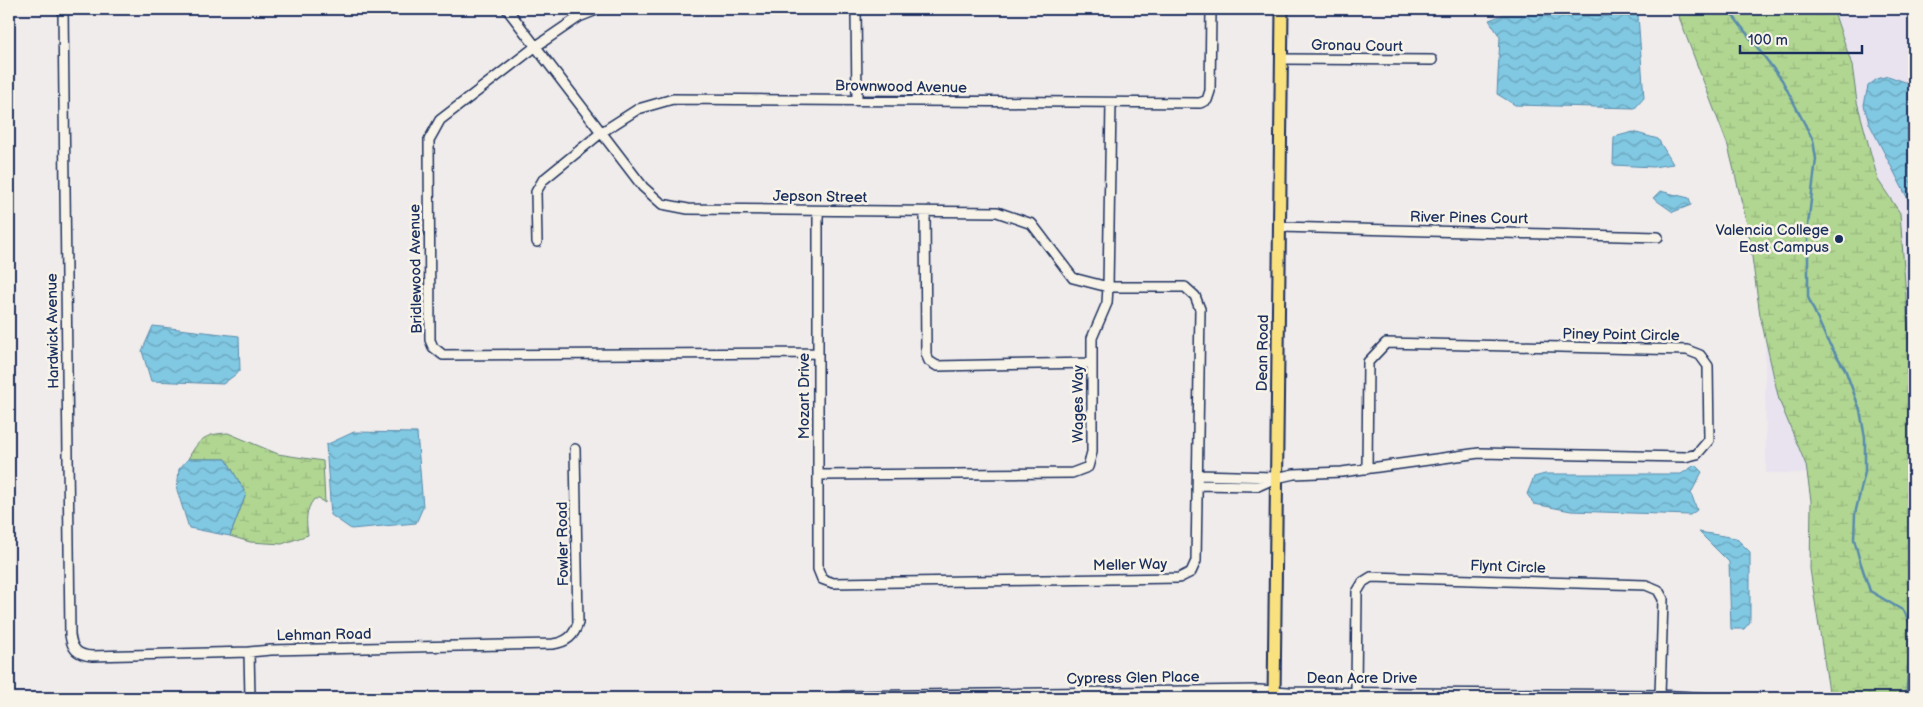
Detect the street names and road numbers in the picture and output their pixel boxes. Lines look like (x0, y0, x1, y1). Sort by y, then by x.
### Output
street label: Gronau Court (1311, 36, 1403, 56)
street label: Brownwood Avenue (835, 76, 967, 98)
street label: Jepson Street (773, 187, 868, 207)
street label: Bridlewood Avenue (405, 204, 427, 334)
street label: River Pines Court (1410, 207, 1529, 229)
street label: Hardwick Avenue (42, 273, 64, 389)
street label: Dean Road (1253, 314, 1273, 392)
street label: Piney Point Circle (1562, 324, 1680, 346)
street label: Mozart Drive (795, 353, 814, 439)
street label: Wages Way (1069, 365, 1088, 443)
street label: Fowler Road (553, 501, 573, 587)
street label: Meller Way (1093, 555, 1168, 575)
street label: Flynt Circle (1470, 556, 1546, 578)
street label: Lehman Road (276, 625, 372, 645)
street label: Cypress Glen Place (1066, 667, 1200, 689)
street label: Dean Acre Drive (1307, 669, 1417, 688)

